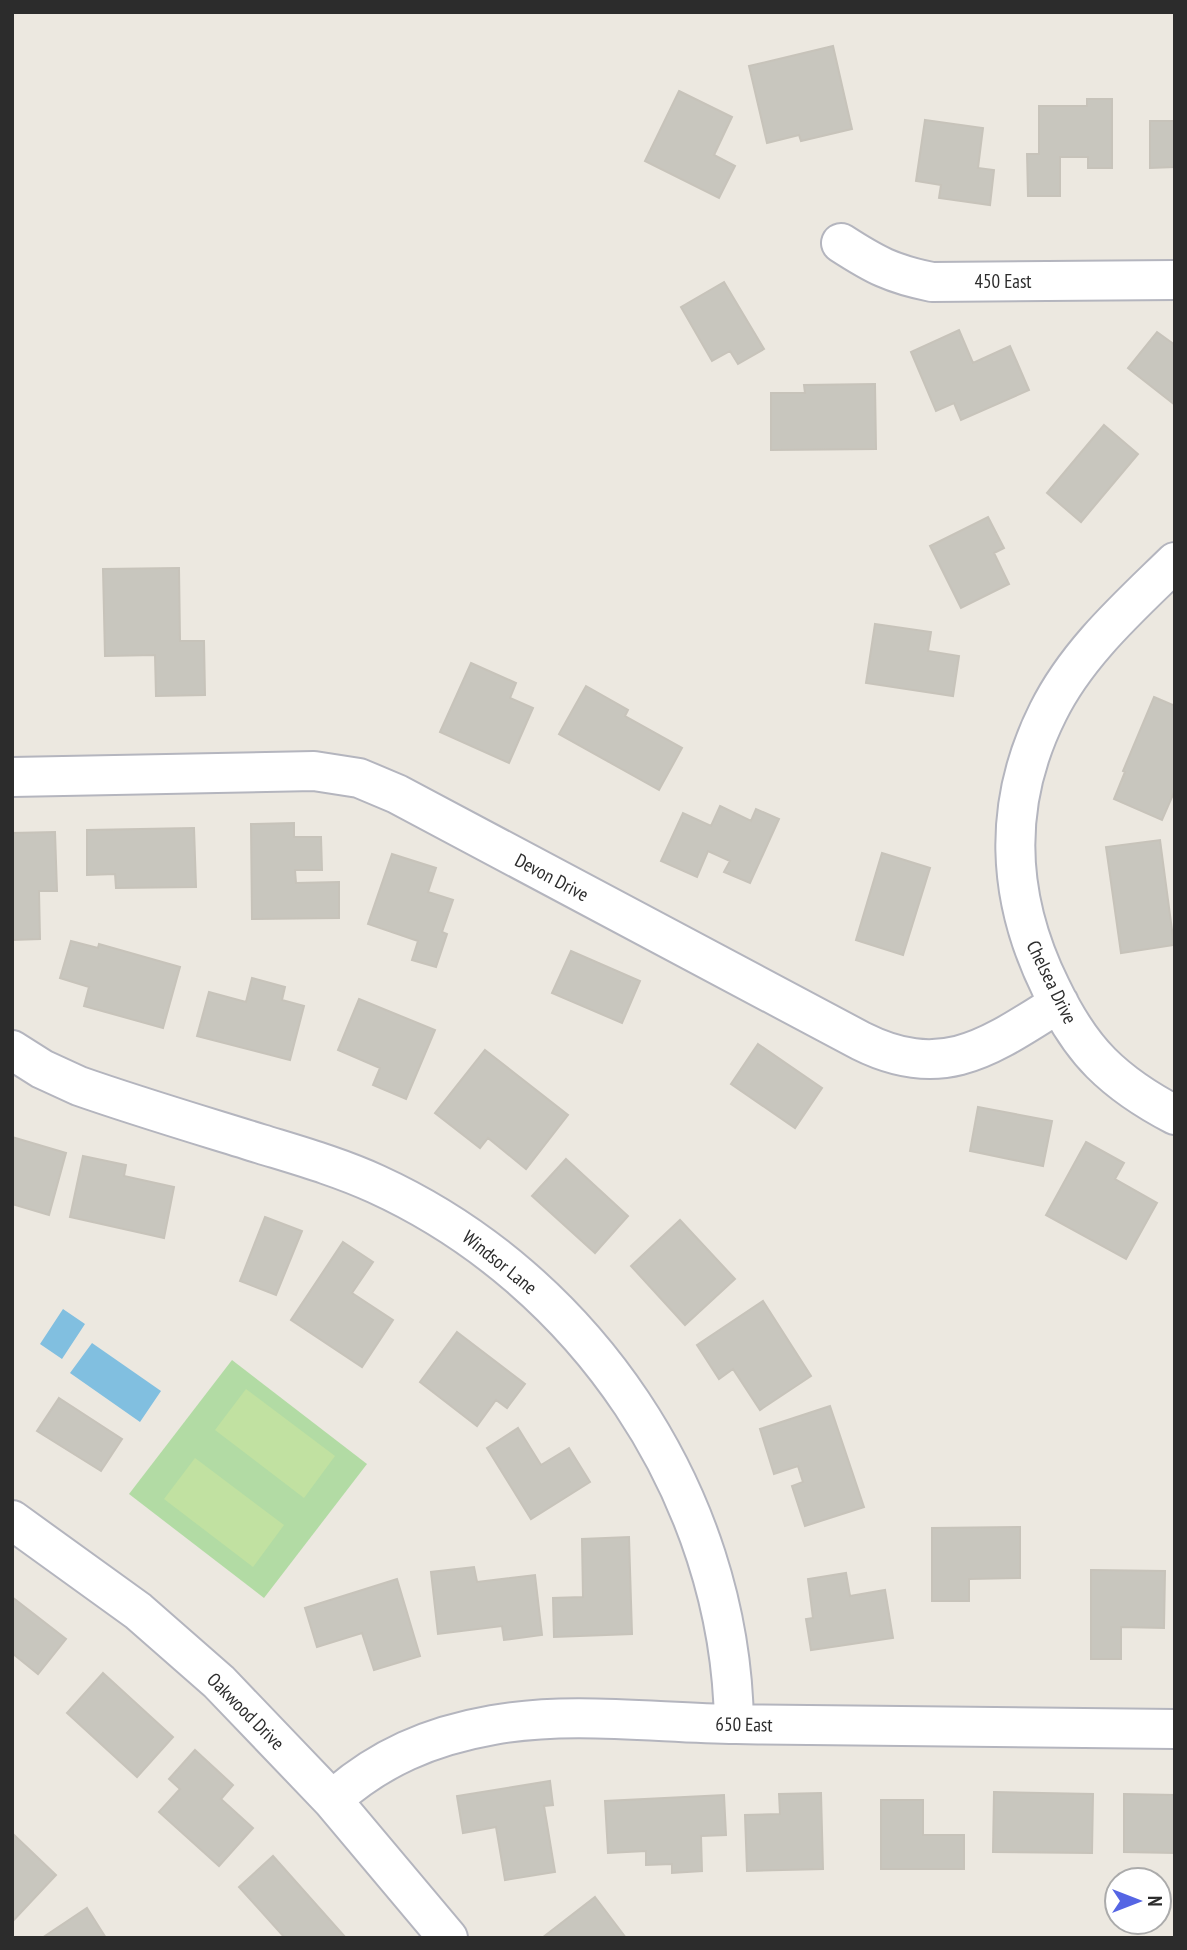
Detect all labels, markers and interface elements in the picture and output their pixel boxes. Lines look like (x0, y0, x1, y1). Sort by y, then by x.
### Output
street label: 450 East (974, 269, 1032, 293)
street label: Devon Drive (511, 848, 593, 906)
street label: Chelsea Drive (1022, 936, 1083, 1028)
street label: Windsor Lane (458, 1225, 542, 1299)
street label: Oakwood Drive (202, 1667, 290, 1755)
street label: 650 East (715, 1712, 774, 1737)
north arrow (1103, 1866, 1173, 1936)
text: N (1143, 1896, 1167, 1906)

